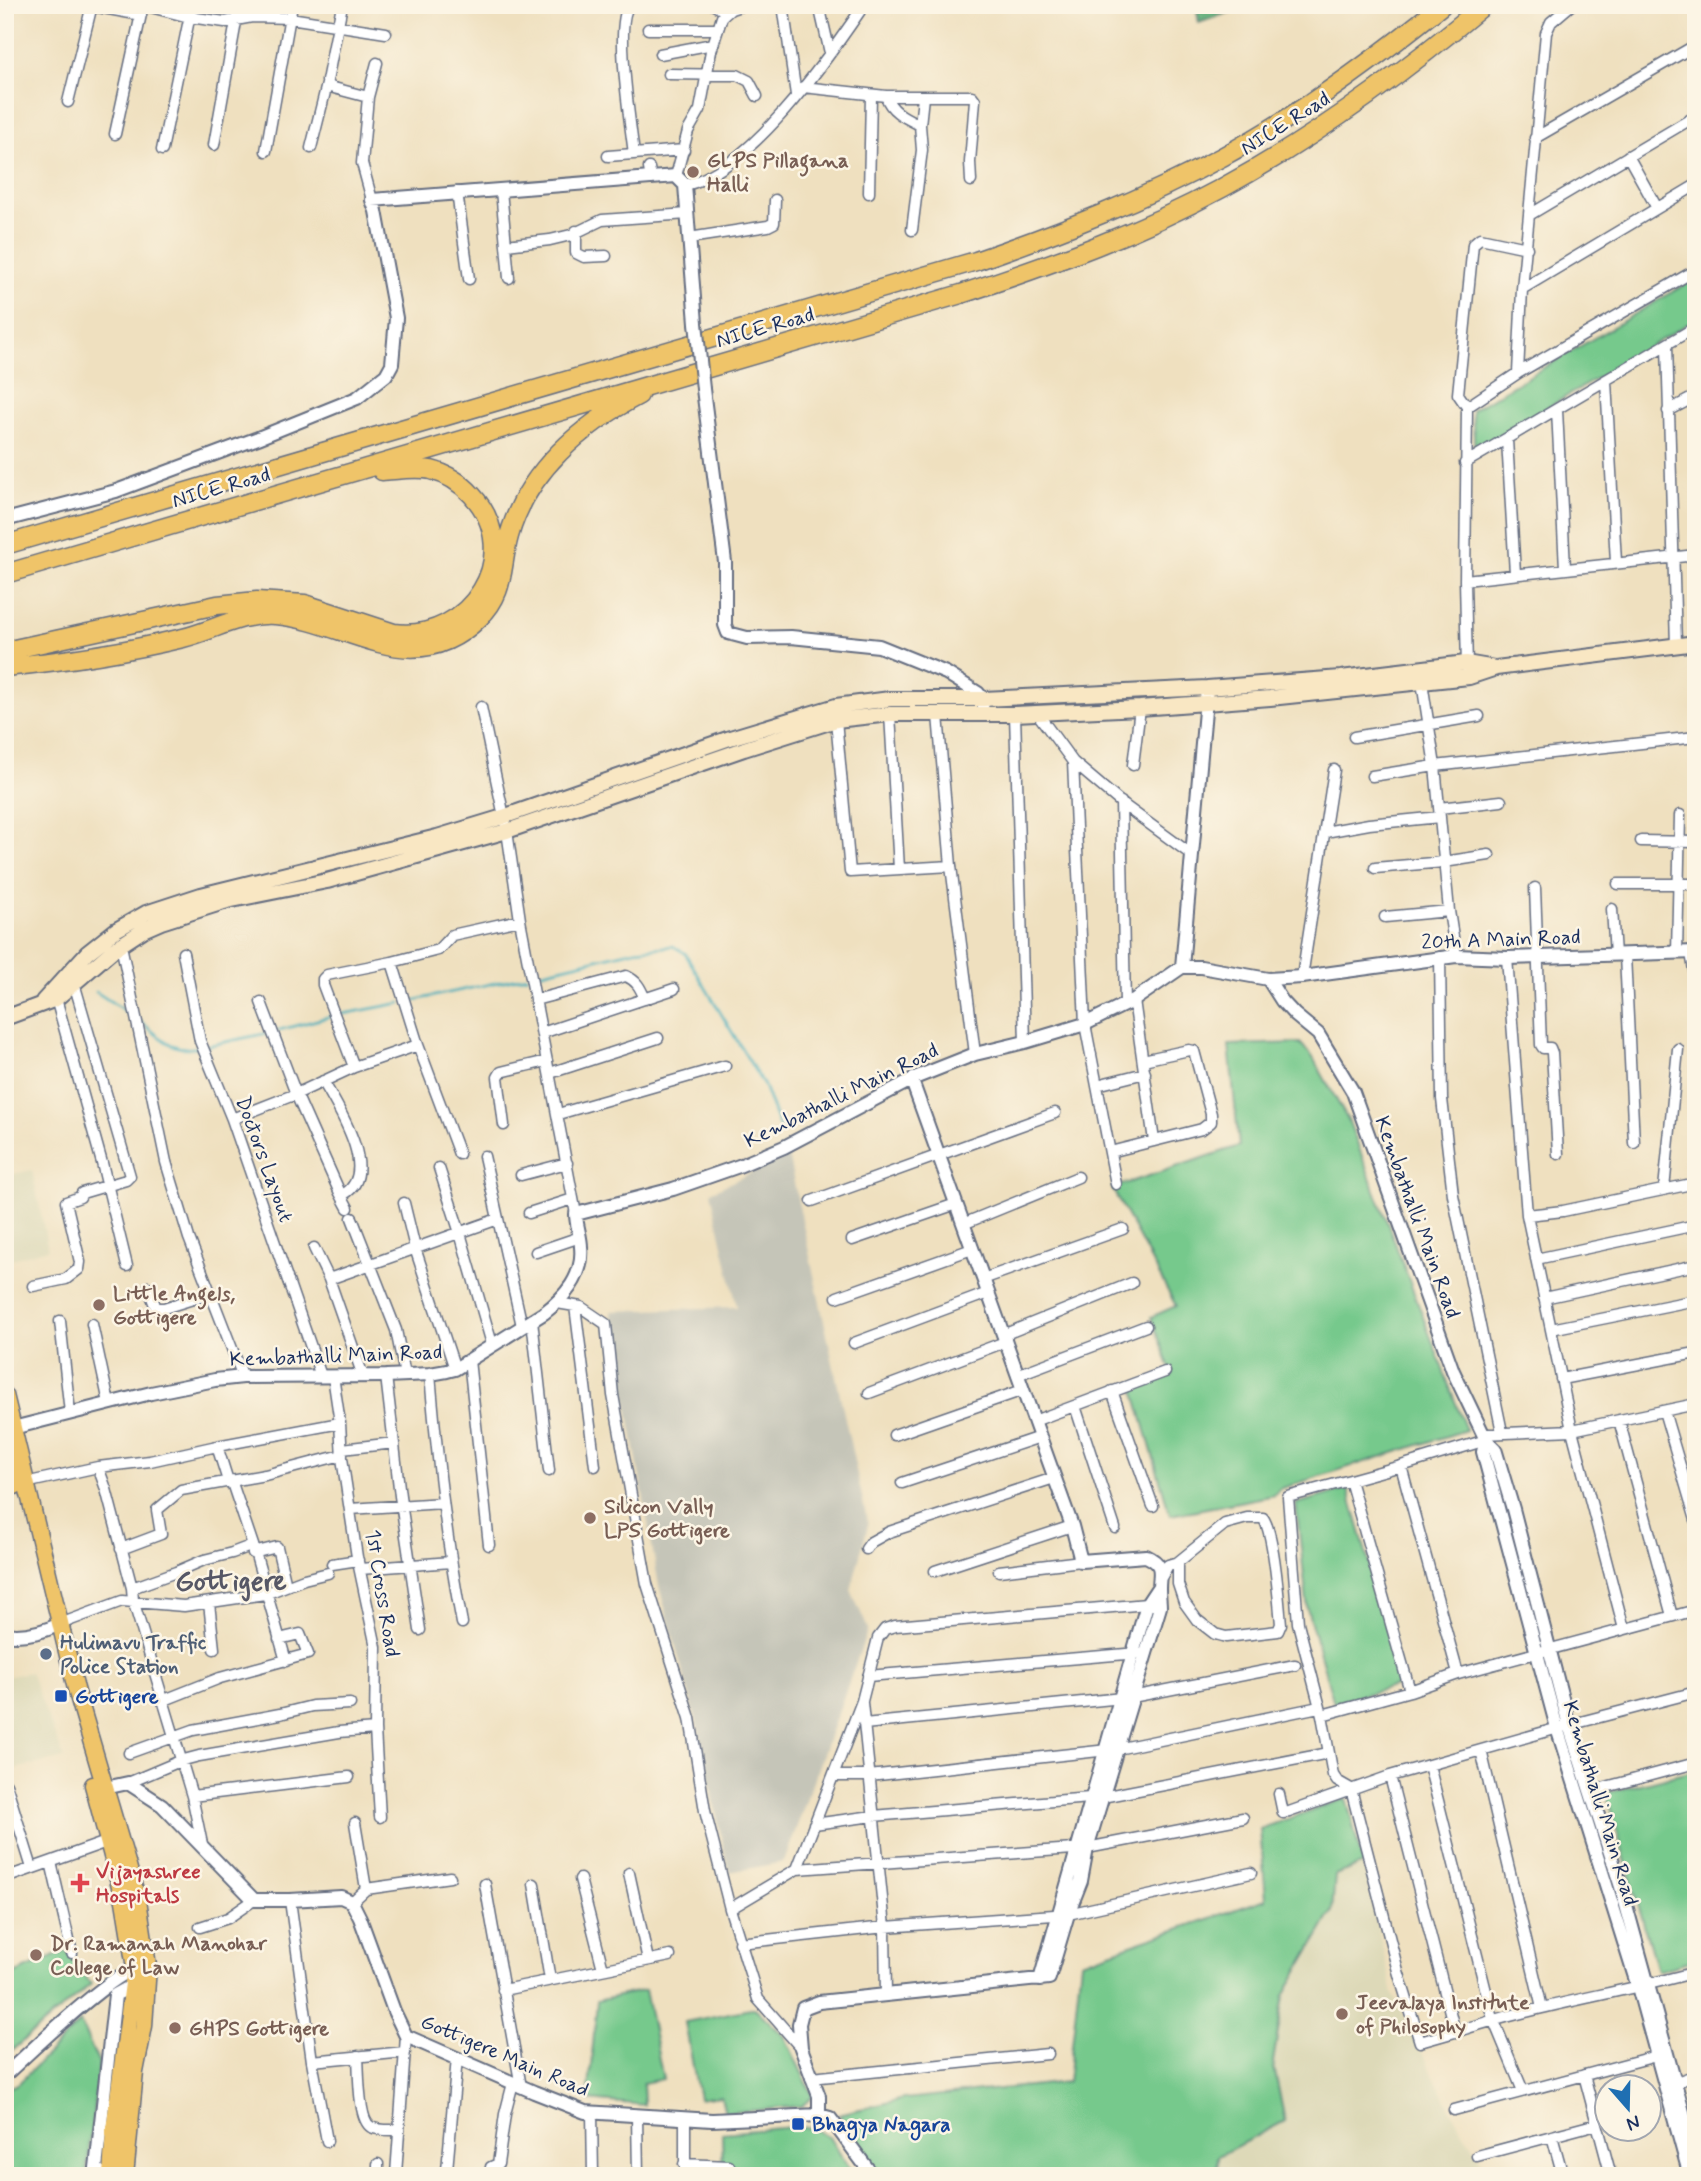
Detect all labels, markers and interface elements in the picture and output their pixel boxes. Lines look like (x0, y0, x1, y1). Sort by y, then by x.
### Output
street label: NICE Road (1235, 85, 1336, 162)
place label: GLPS Pillagana Halli (707, 147, 849, 199)
marker: GLPS Pillagana Halli (685, 164, 701, 180)
street label: NICE Road (713, 301, 818, 355)
street label: NICE Road (169, 461, 274, 515)
street label: 20th A Main Road (1421, 923, 1581, 957)
street label: Kembathalli Main Road (740, 1037, 943, 1155)
street label: Doctors Layout (228, 1092, 300, 1226)
street label: Kembathalli Main Road (1367, 1112, 1467, 1322)
place label: Little Angels, Gottigere (113, 1280, 235, 1332)
marker: Little Angels, Gottigere (91, 1297, 107, 1313)
street label: Kembathalli Main Road (229, 1338, 443, 1374)
place label: Silicon Vally LPS Gottigere (604, 1493, 730, 1545)
marker: Silicon Vally LPS Gottigere (582, 1510, 598, 1526)
street label: 1st Cross Road (358, 1527, 406, 1659)
district label: Gottigere (175, 1564, 287, 1602)
place label: Hulimavu Traffic Police Station (60, 1629, 207, 1681)
marker: Hulimavu Traffic Police Station (38, 1646, 54, 1662)
place label: Gottigere (75, 1683, 159, 1711)
marker: Gottigere (53, 1688, 69, 1704)
street label: Kembathalli Main Road (1556, 1697, 1645, 1909)
place label: Vijayashree Hospitals (96, 1858, 201, 1910)
marker: Vijayashree Hospitals (70, 1873, 90, 1893)
place label: Dr. Ramanah Manohar College of Law (50, 1930, 268, 1982)
marker: Dr. Ramanah Manohar College of Law (28, 1947, 44, 1963)
place label: Jeevalaya Institute of Philosophy (1356, 1989, 1530, 2041)
marker: Jeevalaya Institute of Philosophy (1334, 2006, 1350, 2022)
street label: Gottigere Main Road (416, 2008, 593, 2104)
place label: GHPS Gottigere (189, 2015, 329, 2043)
marker: GHPS Gottigere (167, 2020, 183, 2036)
north arrow (1592, 2072, 1662, 2142)
text: N (1623, 2109, 1644, 2136)
place label: Bhagya Nagara (812, 2111, 951, 2141)
marker: Bhagya Nagara (790, 2116, 806, 2132)

